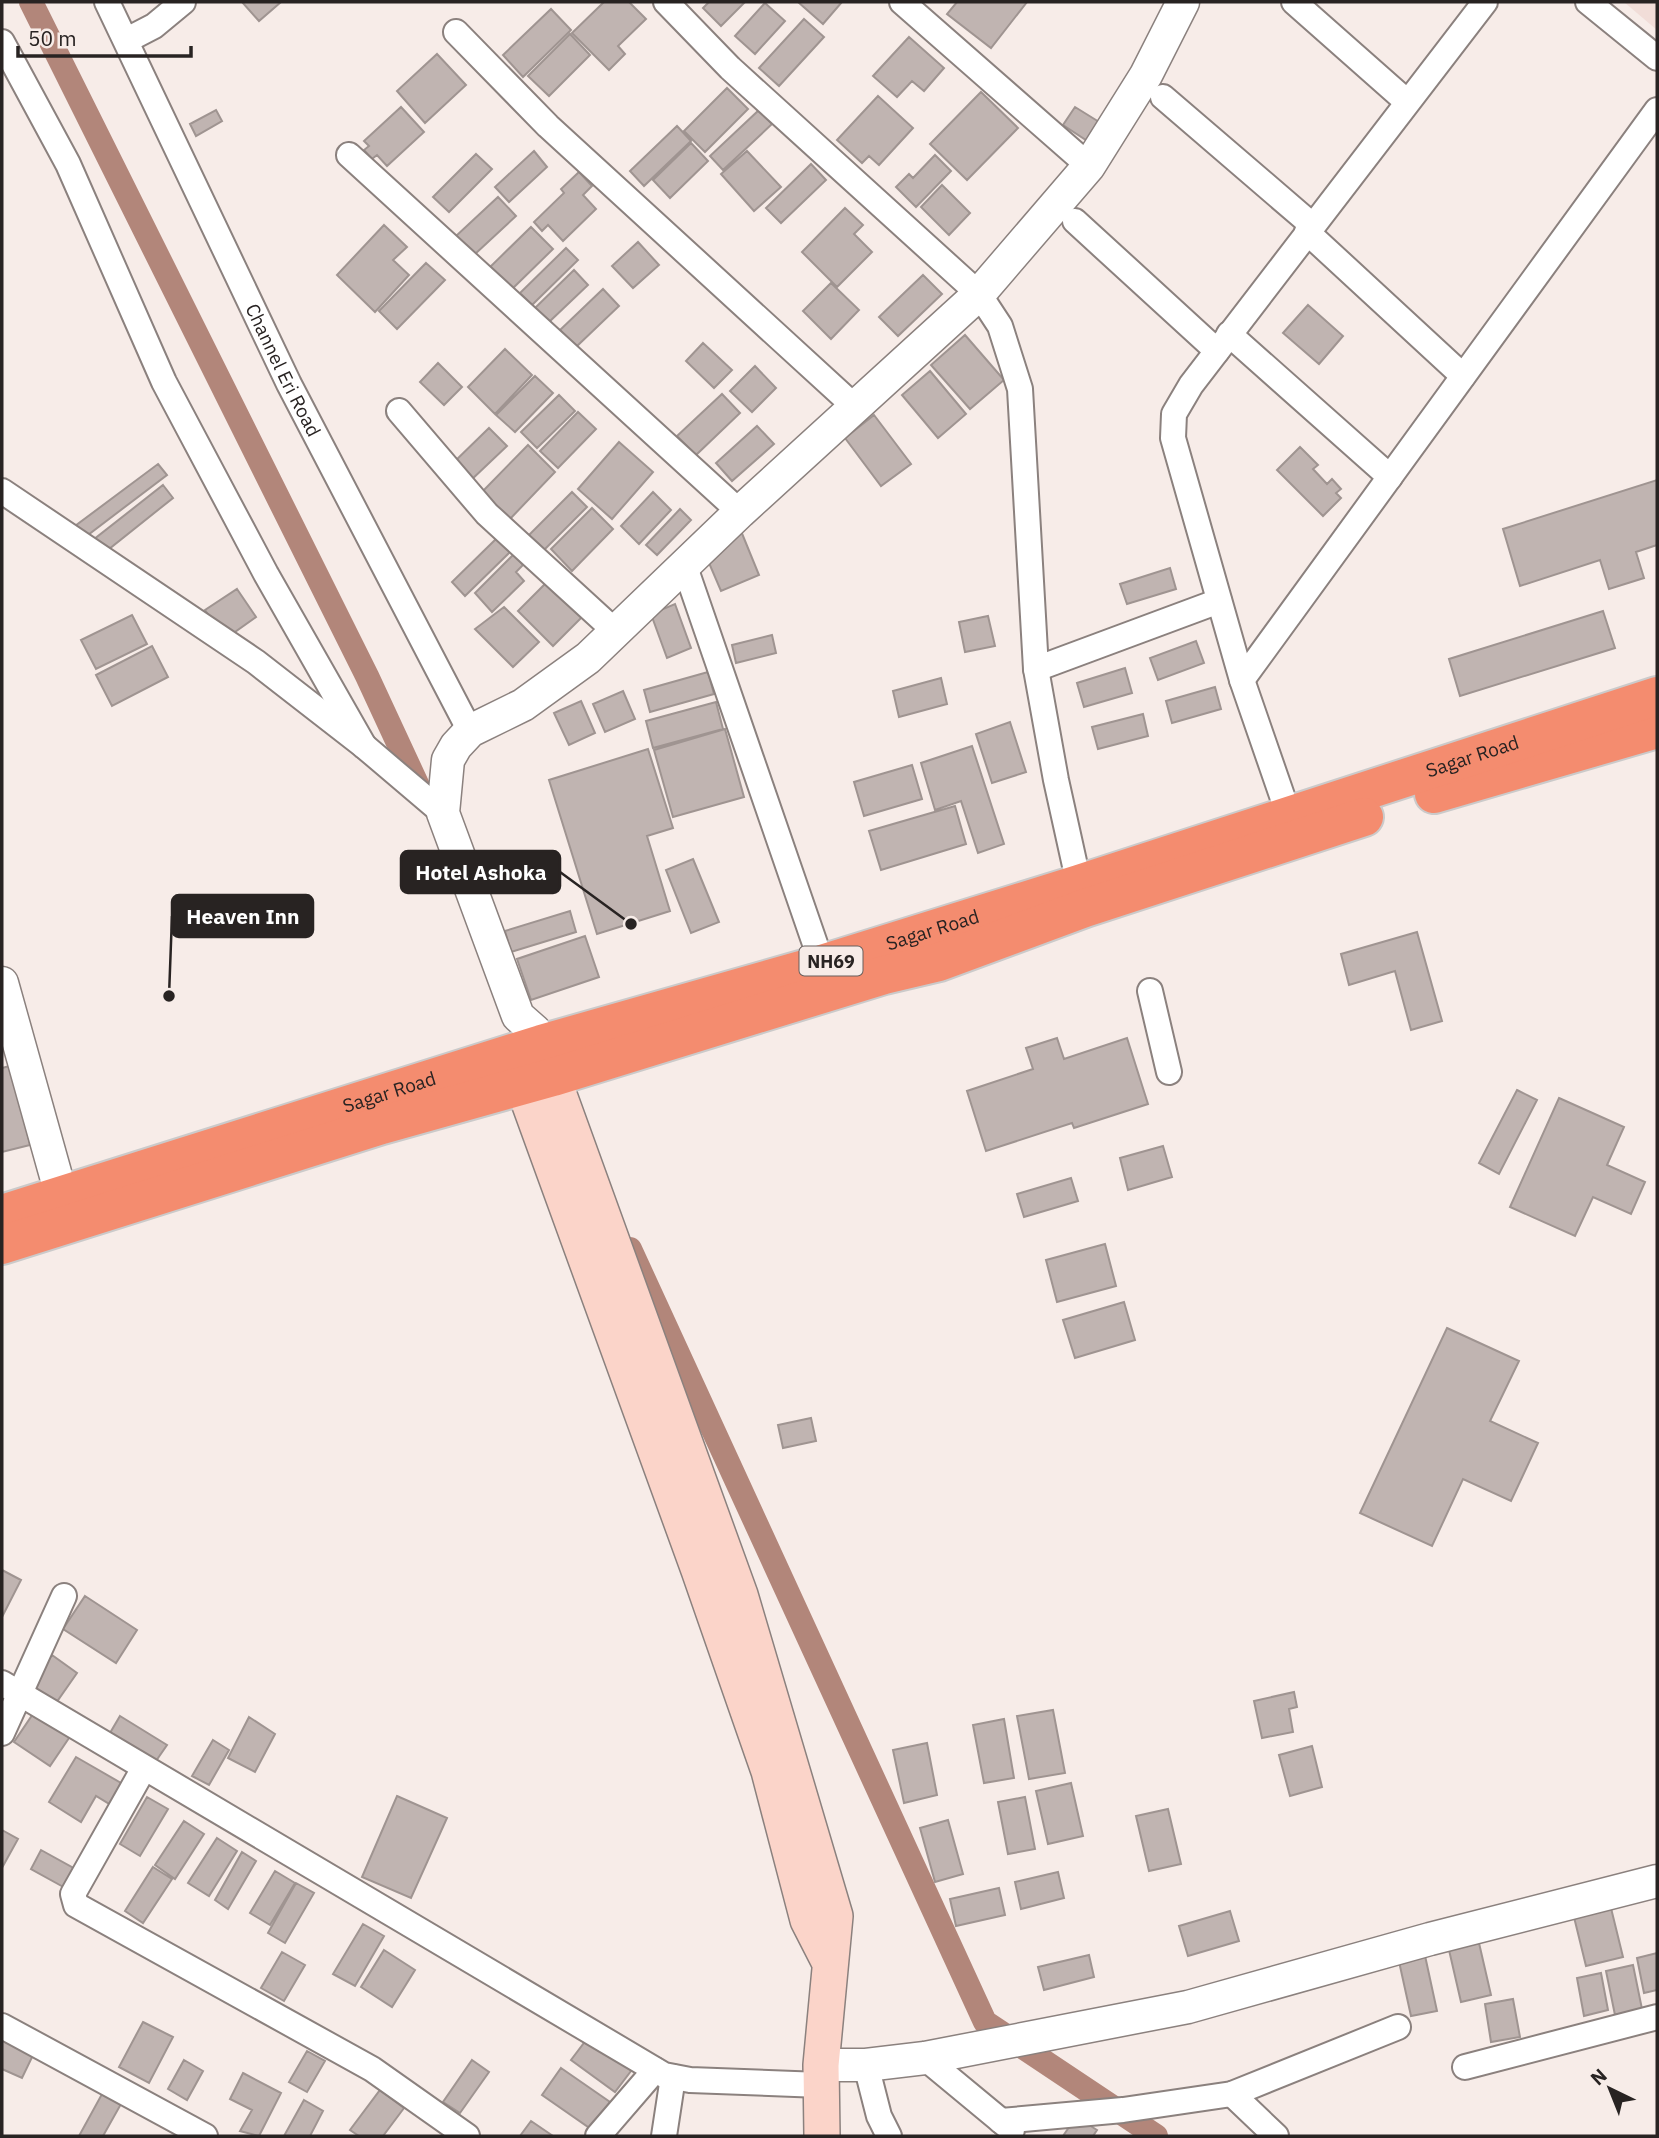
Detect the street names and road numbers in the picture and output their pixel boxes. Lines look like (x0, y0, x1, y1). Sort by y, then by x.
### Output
street label: Channel Eri Road (240, 300, 326, 441)
street label: Sagar Road (1423, 730, 1522, 782)
street label: Sagar Road (883, 904, 982, 955)
road number: NH69 (800, 946, 862, 976)
street label: Sagar Road (340, 1066, 439, 1118)

